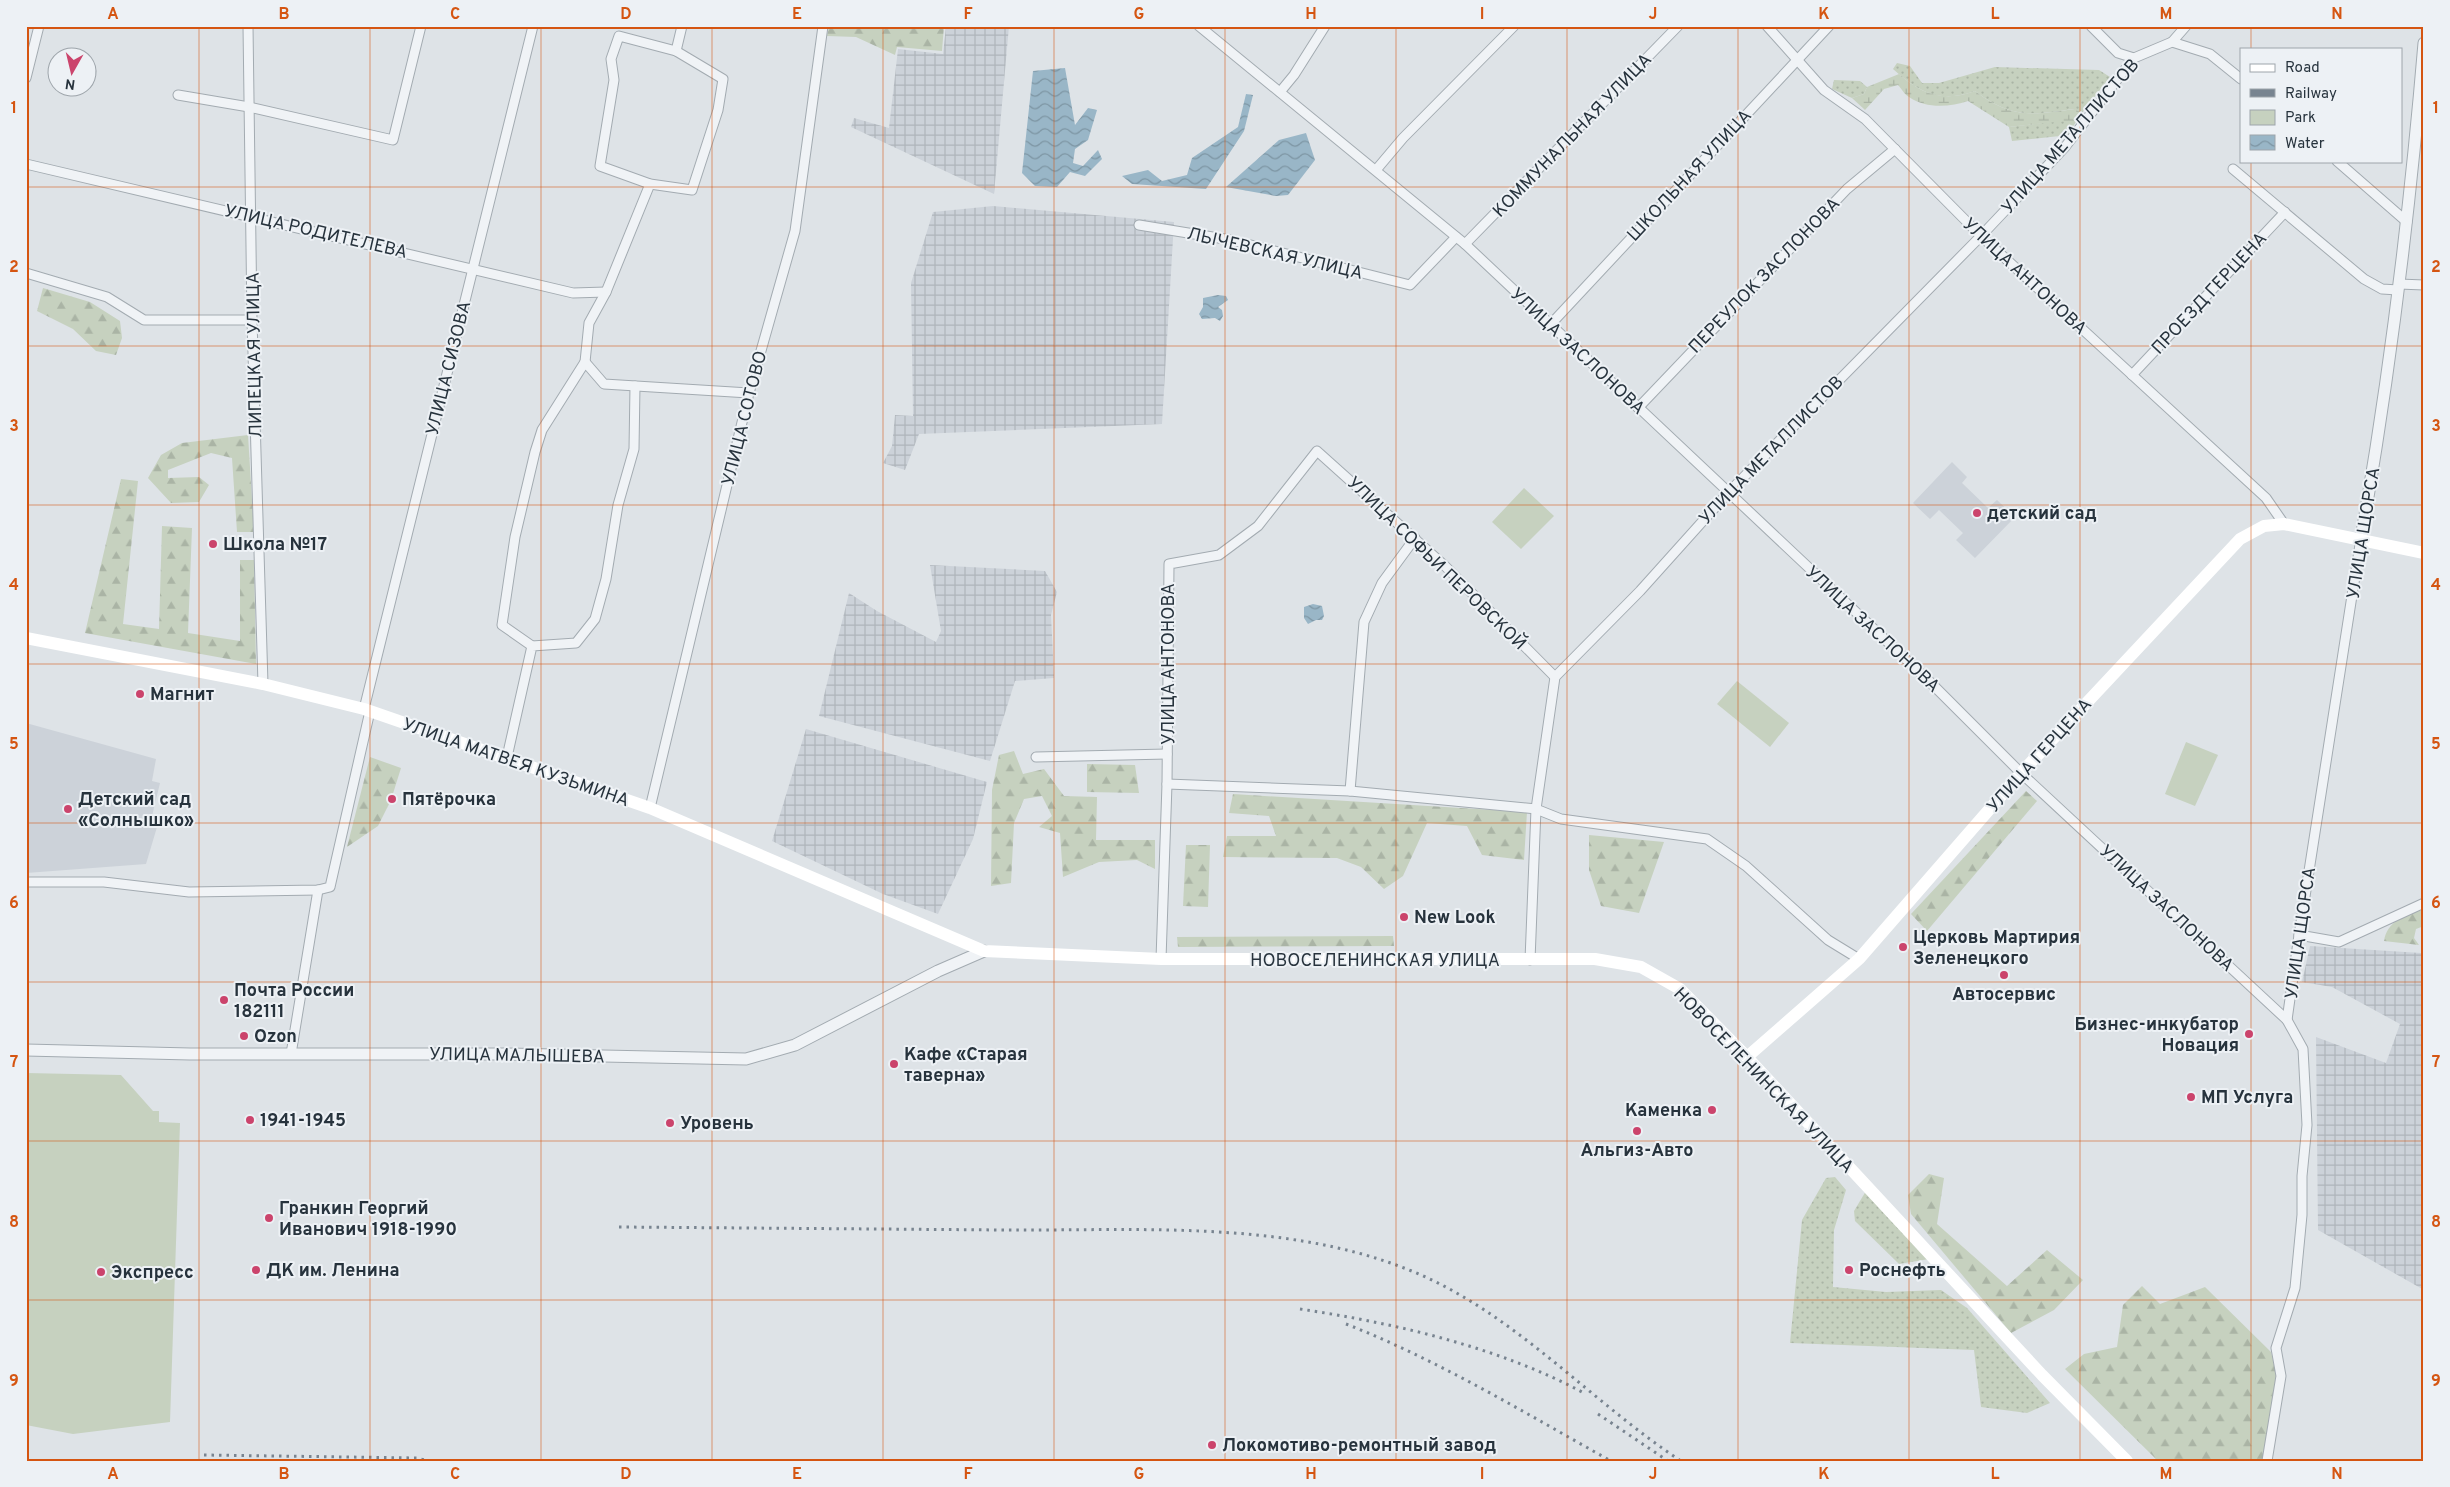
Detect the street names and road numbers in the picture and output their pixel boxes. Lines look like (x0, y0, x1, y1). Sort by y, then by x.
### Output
street label: КОММУНАЛЬНАЯ УЛИЦА (1489, 49, 1658, 223)
street label: УЛИЦА МЕТАЛЛИСТОВ (1997, 54, 2145, 219)
street label: ШКОЛЬНАЯ УЛИЦА (1623, 105, 1757, 247)
street label: ПЕРЕУЛОК ЗАСЛОНОВА (1684, 193, 1846, 359)
street label: УЛИЦА РОДИТЕЛЕВА (222, 200, 410, 265)
street label: УЛИЦА АНТОНОВА (1957, 214, 2091, 341)
street label: ЛЫЧЕВСКАЯ УЛИЦА (1184, 223, 1365, 286)
street label: ПРОЕЗД ГЕРЦЕНА (2147, 228, 2273, 360)
street label: ЛИПЕЦКАЯ УЛИЦА (243, 272, 268, 438)
street label: УЛИЦА ЗАСЛОНОВА (1505, 284, 1649, 421)
street label: УЛИЦА СИЗОВА (422, 299, 477, 438)
street label: УЛИЦА СОТОВО (718, 349, 773, 488)
street label: УЛИЦА МЕТАЛЛИСТОВ (1695, 372, 1849, 530)
street label: УЛИЦА ЩОРСА (2343, 466, 2386, 601)
street label: УЛИЦА СОФЬИ ПЕРОВСКОЙ (1341, 471, 1532, 656)
street label: УЛИЦА ЗАСЛОНОВА (1800, 562, 1944, 699)
street label: УЛИЦА АНТОНОВА (1158, 583, 1181, 745)
street label: УЛИЦА ГЕРЦЕНА (1983, 694, 2098, 818)
street label: УЛИЦА МАТВЕЯ КУЗЬМИНА (399, 714, 632, 813)
street label: УЛИЦА ЗАСЛОНОВА (2094, 841, 2238, 978)
street label: УЛИЦА ЩОРСА (2281, 866, 2322, 1001)
street label: НОВОСЕЛЕНИНСКАЯ УЛИЦА (1250, 950, 1500, 973)
street label: НОВОСЕЛЕНИНСКАЯ УЛИЦА (1668, 983, 1858, 1179)
street label: УЛИЦА МАЛЫШЕВА (429, 1043, 605, 1070)

